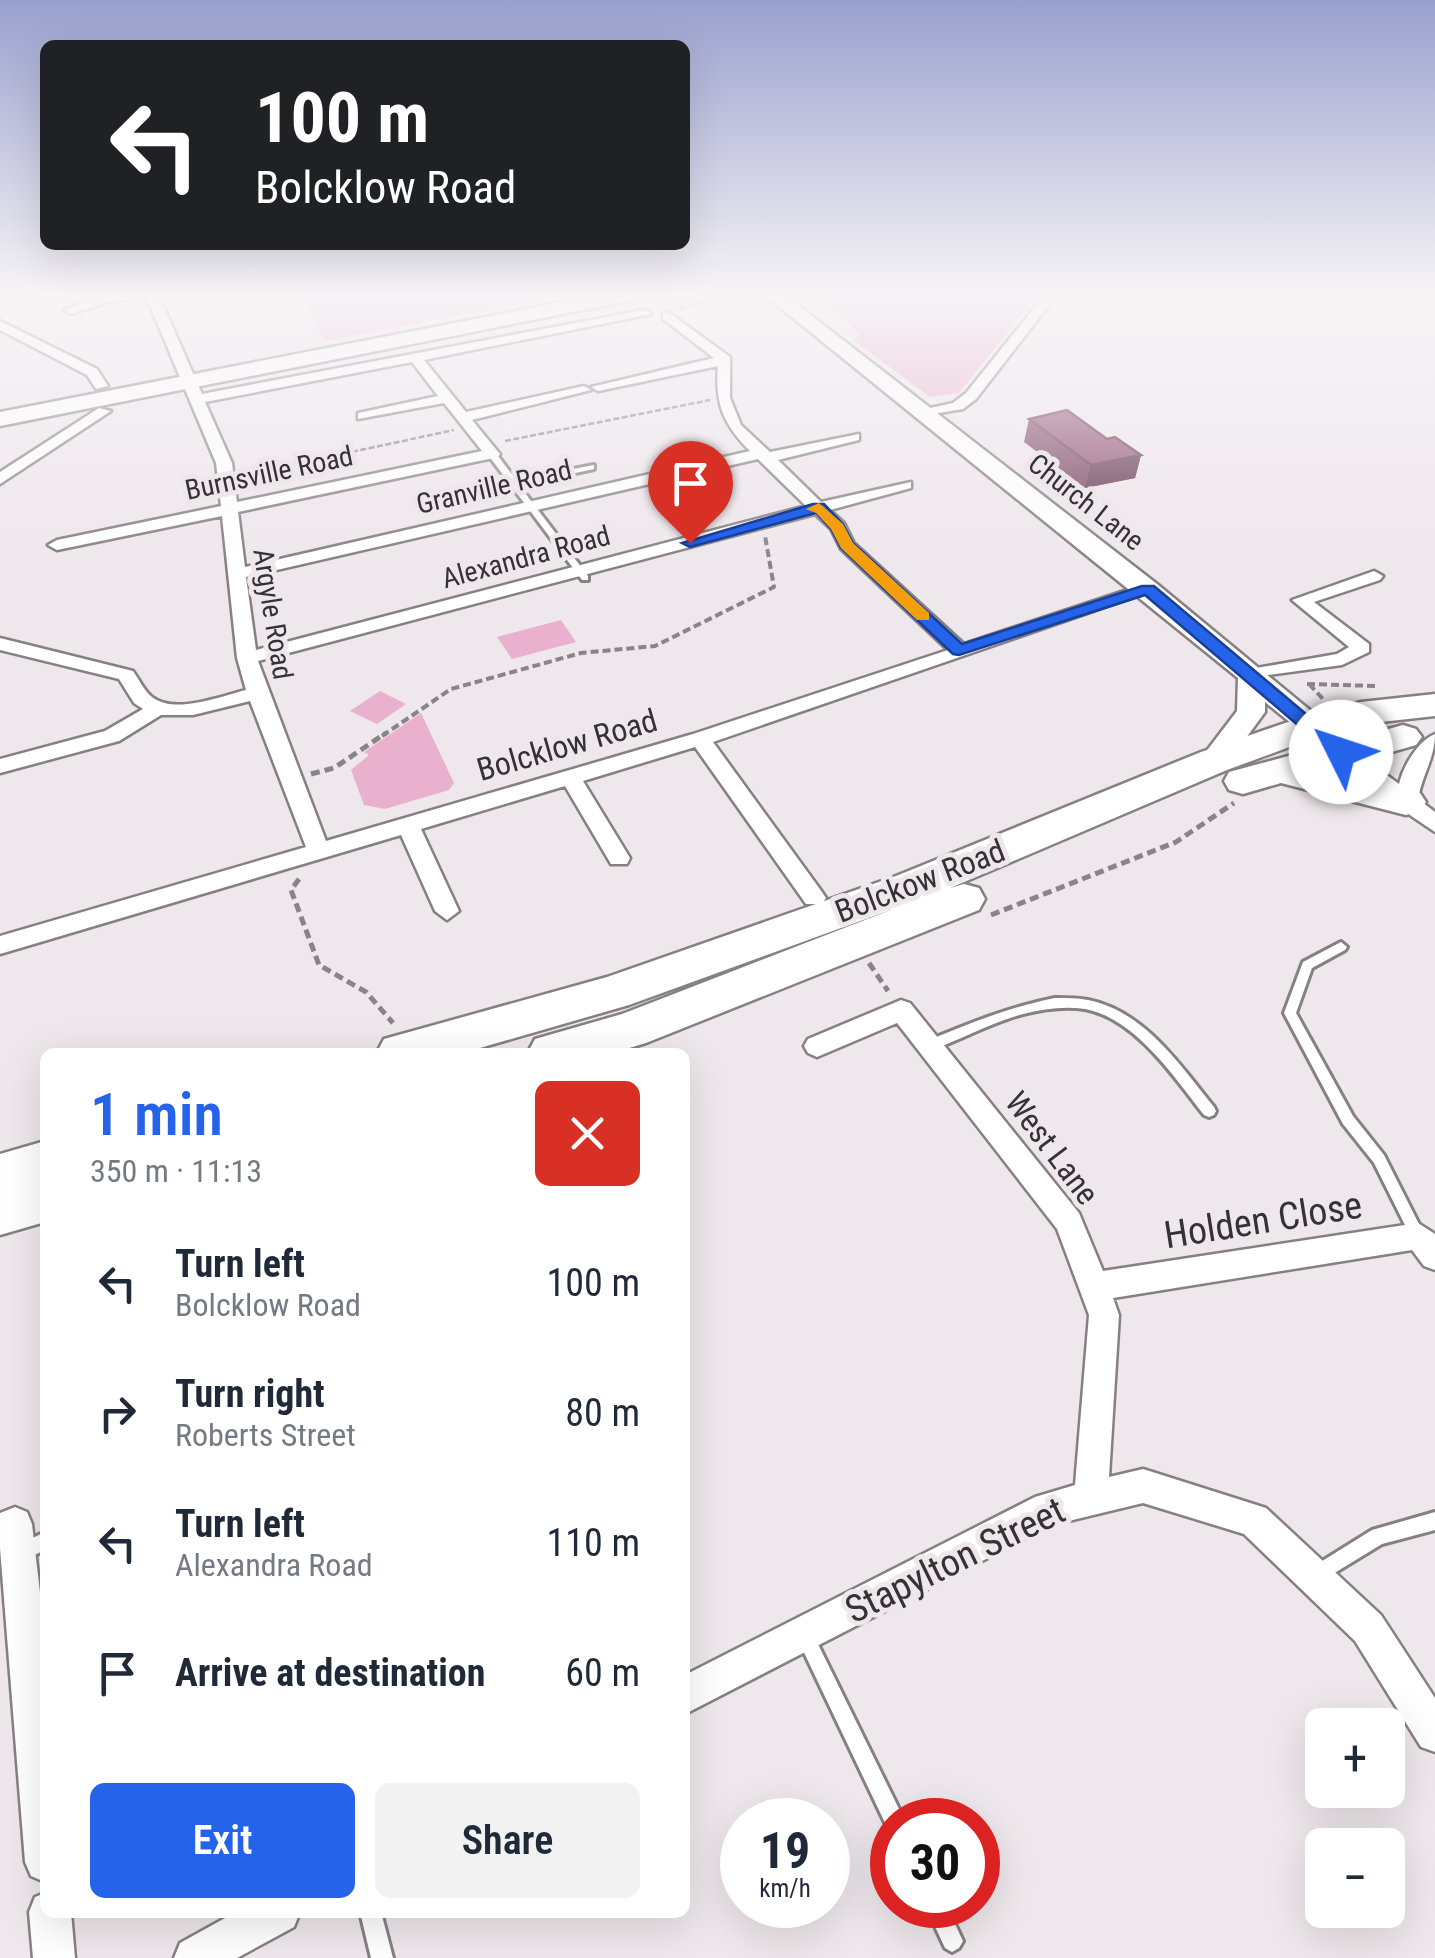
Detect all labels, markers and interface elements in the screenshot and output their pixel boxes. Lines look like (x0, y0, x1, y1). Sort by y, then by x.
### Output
text: 100 m (255, 77, 429, 159)
icon: left (90, 80, 220, 210)
text: Bolcklow Road (255, 161, 516, 214)
street label: Burnsville Road (182, 439, 356, 507)
pin (648, 441, 733, 544)
street label: Church Lane (1022, 447, 1150, 557)
street label: Granville Road (413, 453, 575, 521)
icon: arrive (663, 456, 718, 511)
street label: Alexandra Road (438, 519, 614, 595)
street label: Argyle Road (246, 546, 300, 682)
position arrow (1289, 700, 1393, 804)
street label: Bolcklow Road (472, 701, 662, 789)
street label: Bolckow Road (830, 831, 1010, 931)
text: 1 min (90, 1079, 223, 1150)
button: close (535, 1081, 640, 1186)
street label: West Lane (997, 1084, 1107, 1212)
text: 350 m · 11:13 (90, 1152, 262, 1190)
street label: Holden Close (1161, 1183, 1365, 1257)
text: Turn left (175, 1242, 305, 1286)
icon: left (90, 1256, 145, 1311)
text: 100 m (546, 1261, 640, 1305)
text: Bolcklow Road (175, 1286, 361, 1324)
text: Turn right (175, 1372, 325, 1416)
icon: right (90, 1386, 145, 1441)
text: 80 m (565, 1391, 640, 1435)
text: Roberts Street (175, 1416, 356, 1454)
street label: Stapylton Street (838, 1488, 1072, 1632)
text: Turn left (175, 1502, 305, 1546)
icon: left (90, 1516, 145, 1571)
text: 110 m (546, 1521, 640, 1565)
text: Alexandra Road (175, 1546, 373, 1584)
icon: arrive (90, 1646, 145, 1701)
text: Arrive at destination (175, 1651, 485, 1695)
text: 60 m (565, 1651, 640, 1695)
map controls (1305, 1708, 1405, 1928)
button: + (1305, 1708, 1405, 1808)
button: Exit (90, 1783, 355, 1898)
button: Share (375, 1783, 640, 1898)
speed limit sign: 30 (870, 1798, 1000, 1928)
text: 19 (760, 1822, 810, 1880)
button: − (1305, 1828, 1405, 1928)
text: km/h (759, 1874, 811, 1903)

